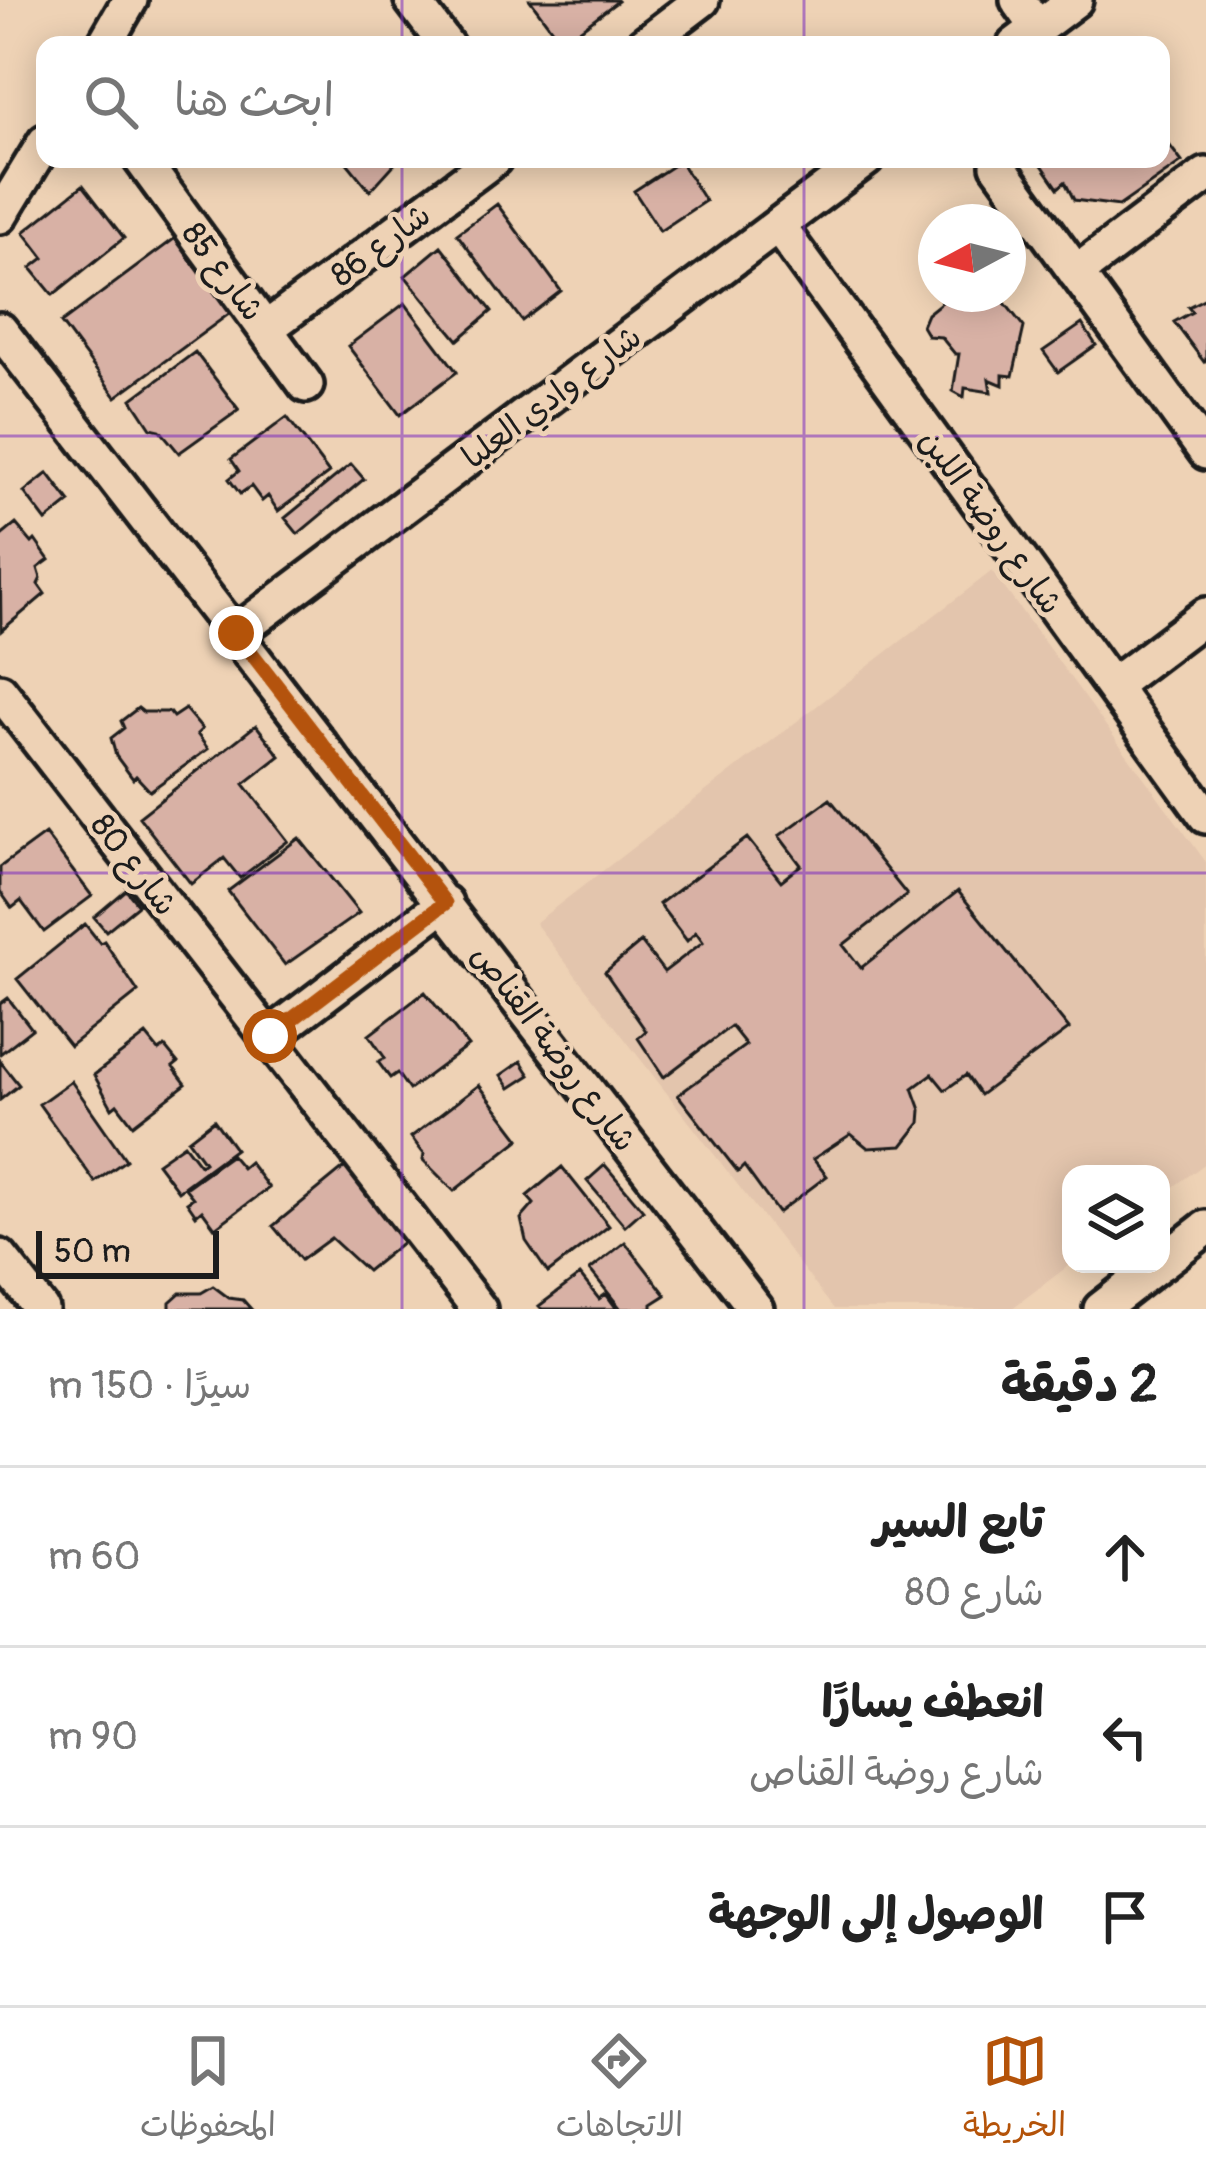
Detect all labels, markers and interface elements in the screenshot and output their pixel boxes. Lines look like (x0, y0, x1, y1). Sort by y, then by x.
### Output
search box (36, 36, 1170, 168)
icon: search (78, 69, 144, 135)
text: ابحث هنا (174, 73, 334, 129)
street label: شارع 86 (323, 194, 440, 298)
north arrow (918, 204, 1026, 312)
street label: شارع 85 (171, 214, 273, 331)
street label: شارع وادي العلبا (454, 316, 651, 480)
street label: شارع روضة اللبن (908, 421, 1072, 624)
route end (209, 606, 263, 660)
street label: شارع 80 (80, 806, 186, 925)
street label: شارع روضة القناص (461, 936, 645, 1161)
route start (243, 1009, 297, 1063)
map controls (1062, 1165, 1170, 1273)
button: layers (1062, 1165, 1170, 1273)
scale bar (36, 1225, 219, 1278)
text: 50 m (54, 1231, 131, 1272)
text: 2 دقيقة (1001, 1353, 1158, 1417)
text: سيرًا · 150 m (48, 1361, 252, 1410)
text: تابع السير (874, 1495, 1044, 1551)
icon: ahead (1092, 1524, 1158, 1590)
text: 60 m (48, 1532, 140, 1581)
text: شارع 80 (905, 1568, 1044, 1617)
text: انعطف يسارًا (822, 1675, 1044, 1731)
icon: left (1092, 1704, 1158, 1770)
text: 90 m (48, 1712, 138, 1761)
text: شارع روضة القناص (749, 1748, 1044, 1797)
icon: arrive (1092, 1884, 1158, 1950)
text: الوصول إلى الوجهة (708, 1887, 1044, 1943)
tab: المحفوظات (140, 2028, 276, 2154)
tab: الاتجاهات (556, 2028, 683, 2154)
tab: الخريطة (963, 2028, 1066, 2154)

